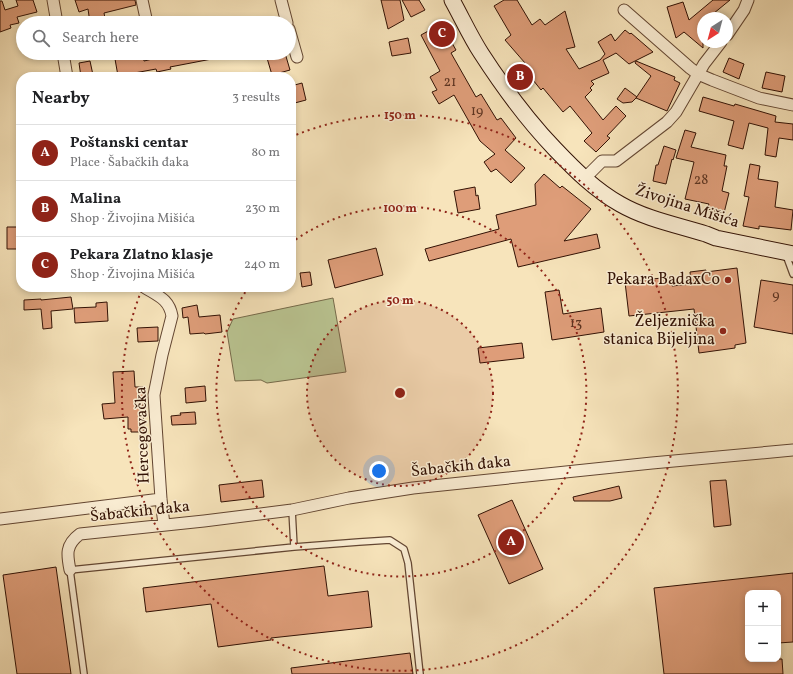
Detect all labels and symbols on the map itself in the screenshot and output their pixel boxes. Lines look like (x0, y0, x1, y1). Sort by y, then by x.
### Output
north arrow (697, 12, 733, 48)
pin: C (429, 19, 455, 49)
pin: B (507, 62, 533, 92)
house number: 21 (444, 73, 456, 92)
house number: 19 (471, 102, 483, 121)
text: 150 m (384, 108, 416, 124)
house number: 28 (694, 171, 708, 190)
street label: Živojina Mišića (632, 179, 742, 234)
text: 100 m (383, 201, 417, 217)
place label: Pekara BadaxCo (607, 269, 720, 291)
marker: Pekara BadaxCo (723, 275, 733, 285)
house number: 9 (772, 286, 780, 305)
text: 50 m (386, 293, 414, 309)
place label: Željeznička stanica Bijeljina (603, 310, 715, 351)
house number: 13 (570, 314, 582, 333)
marker: Željeznička stanica Bijeljina (718, 326, 728, 336)
street label: Hercegovačka (130, 386, 156, 484)
centre of rings (393, 386, 407, 400)
street label: Šabačkih đaka (410, 450, 512, 483)
your location (369, 461, 389, 481)
street label: Šabačkih đaka (89, 495, 191, 528)
pin: A (498, 527, 524, 557)

